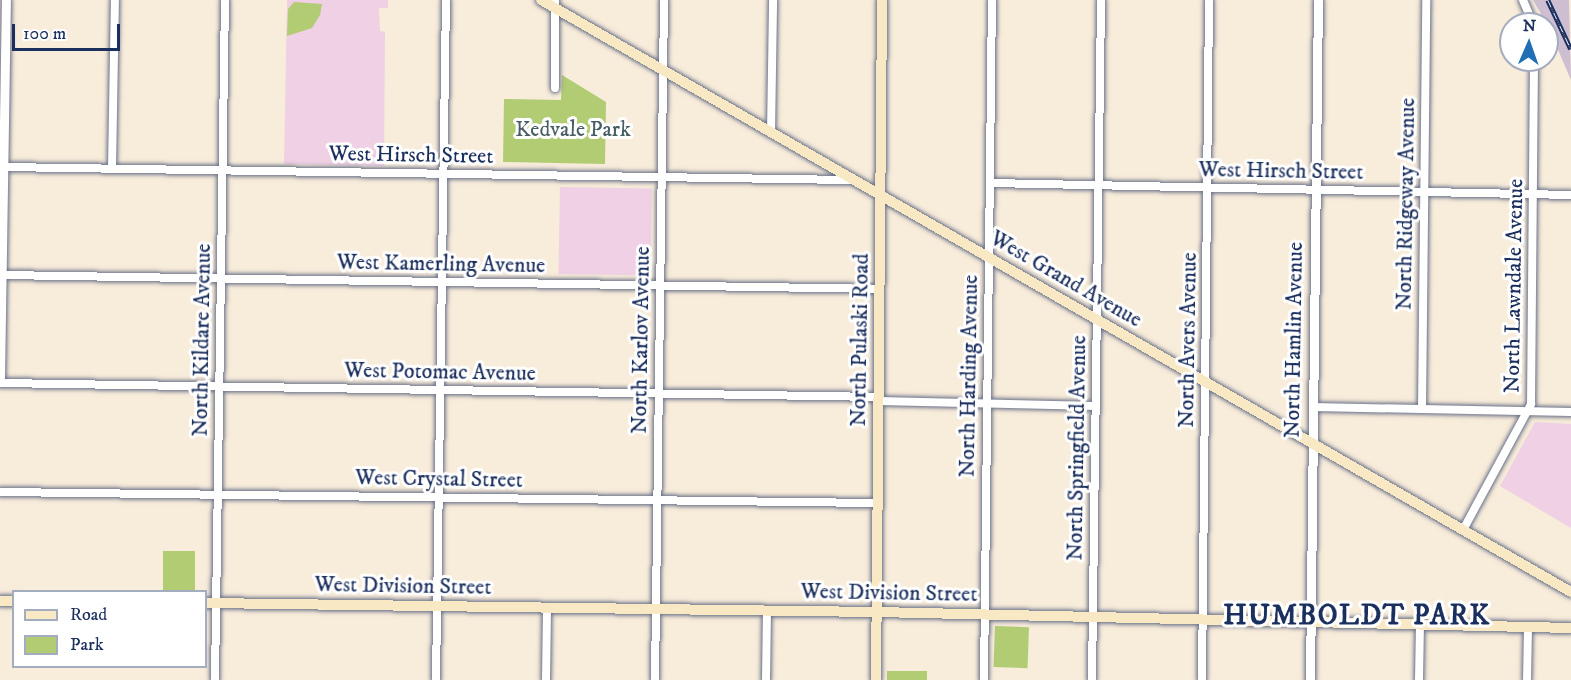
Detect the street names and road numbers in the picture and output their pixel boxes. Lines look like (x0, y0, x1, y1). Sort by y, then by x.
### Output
street label: North Ridgeway Avenue (1391, 97, 1421, 311)
street label: West Hirsch Street (328, 140, 494, 170)
street label: West Hirsch Street (1198, 156, 1364, 186)
street label: North Lawndale Avenue (1499, 179, 1529, 393)
street label: West Grand Avenue (985, 225, 1147, 333)
street label: North Hamlin Avenue (1279, 242, 1309, 438)
street label: North Kildare Avenue (187, 243, 217, 437)
street label: North Karlov Avenue (626, 246, 656, 434)
street label: West Kamerling Avenue (337, 249, 545, 279)
street label: North Avers Avenue (1173, 252, 1203, 428)
street label: North Pulaski Road (845, 253, 875, 427)
street label: North Harding Avenue (954, 274, 984, 478)
street label: North Springfield Avenue (1062, 335, 1092, 561)
street label: West Potomac Avenue (344, 357, 536, 387)
street label: West Crystal Street (355, 464, 523, 494)
street label: West Division Street (314, 571, 492, 601)
street label: West Division Street (800, 578, 978, 608)

